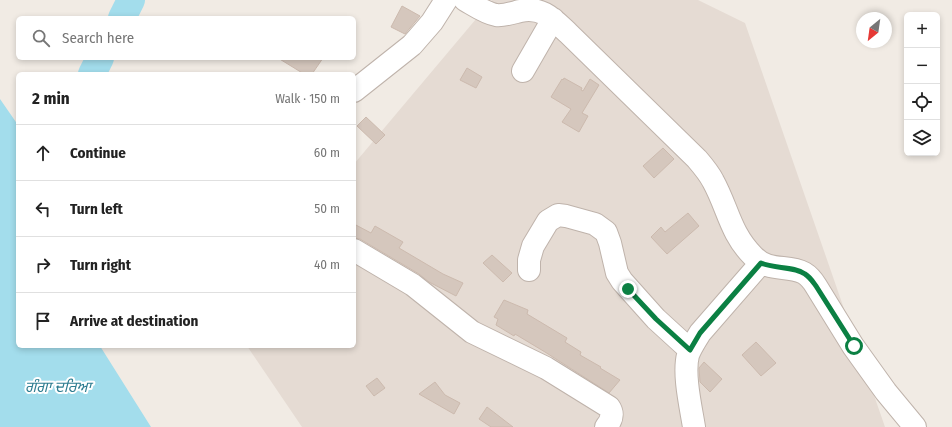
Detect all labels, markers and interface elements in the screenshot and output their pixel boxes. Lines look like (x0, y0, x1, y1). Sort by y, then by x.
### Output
north arrow (856, 12, 892, 48)
map controls (904, 12, 940, 156)
button: + (904, 12, 940, 48)
search box (16, 16, 356, 60)
icon: search (30, 27, 52, 49)
text: Search here (62, 29, 134, 47)
button: − (904, 48, 940, 84)
button: locate (904, 84, 940, 120)
text: 2 min (32, 88, 70, 109)
text: Walk · 150 m (275, 91, 340, 106)
button: layers (904, 120, 940, 156)
icon: ahead (32, 142, 54, 164)
text: Continue (70, 144, 126, 162)
text: 60 m (314, 145, 340, 160)
icon: left (32, 198, 54, 220)
text: Turn left (70, 200, 123, 218)
text: 50 m (314, 201, 340, 216)
icon: right (32, 254, 54, 276)
text: Turn right (70, 256, 131, 274)
text: 40 m (314, 257, 340, 272)
route end (619, 280, 637, 298)
icon: arrive (32, 310, 54, 332)
text: Arrive at destination (70, 312, 198, 330)
route start (845, 337, 863, 355)
water label: ਗੰਗਾ ਦਰਿਆ (25, 378, 94, 396)

